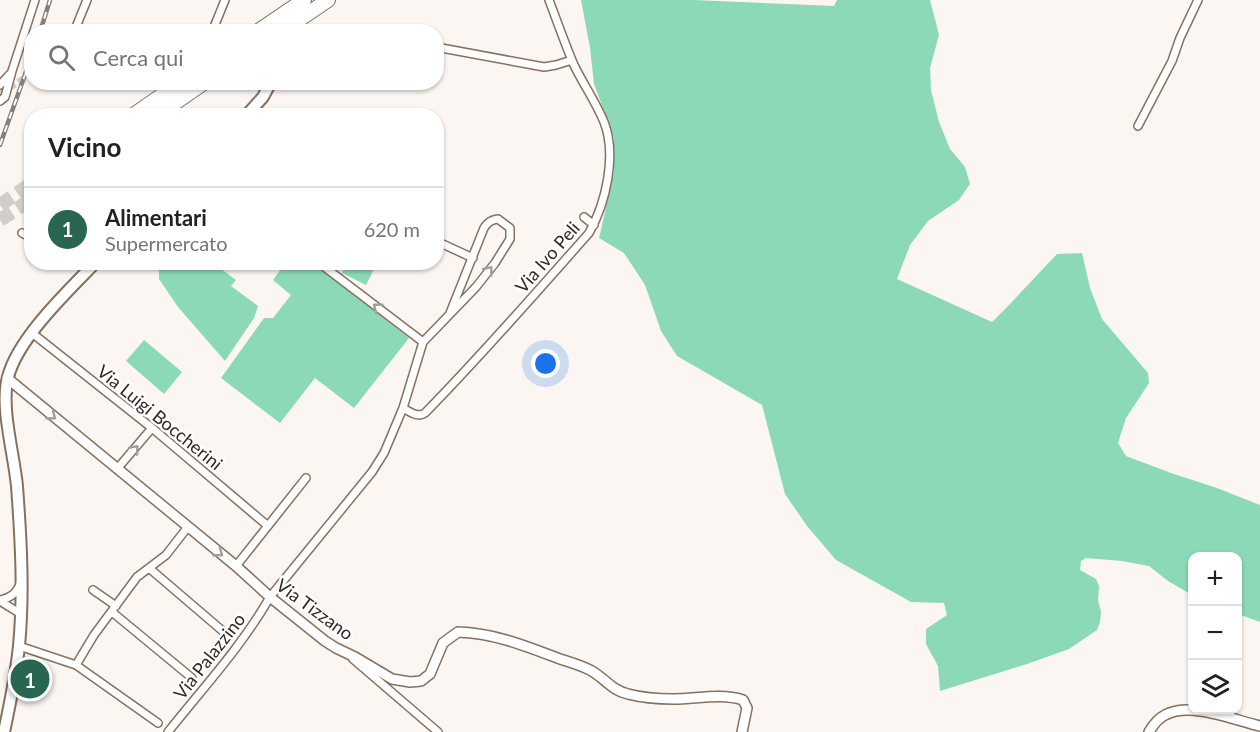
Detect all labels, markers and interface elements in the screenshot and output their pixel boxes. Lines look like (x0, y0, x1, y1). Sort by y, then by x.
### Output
search box (24, 24, 444, 90)
icon: search (45, 41, 78, 74)
text: Cerca qui (93, 44, 184, 71)
text: Vicino (48, 131, 121, 163)
text: Alimentari (105, 204, 207, 231)
text: 1 (62, 217, 73, 241)
text: 620 m (364, 217, 420, 241)
street label: Via Ivo Peli (510, 217, 584, 297)
text: Supermercato (105, 231, 228, 255)
one-way arrow (482, 266, 493, 277)
one-way arrow (372, 303, 383, 314)
your location (531, 349, 560, 378)
street label: Via Luigi Boccherini (93, 360, 227, 474)
one-way arrow (45, 408, 56, 419)
one-way arrow (127, 445, 138, 456)
one-way arrow (212, 546, 223, 557)
map controls (1188, 552, 1242, 714)
button: + (1188, 552, 1242, 606)
street label: Via Tizzano (272, 574, 358, 644)
button: − (1188, 606, 1242, 660)
street label: Via Palazzino (168, 608, 250, 704)
pin: 1 (10, 656, 50, 702)
button: layers (1188, 660, 1242, 714)

